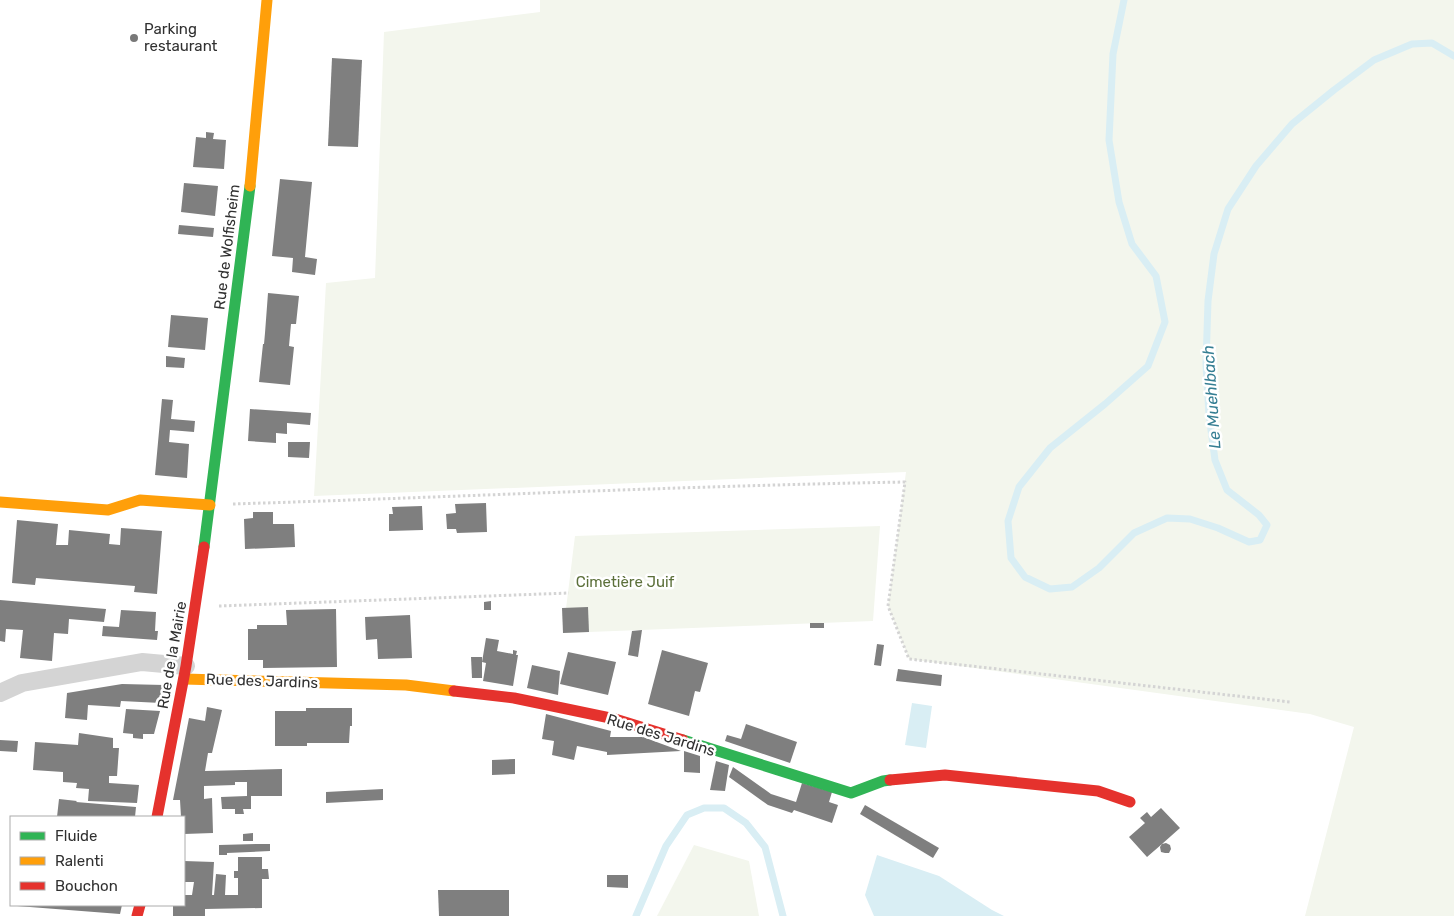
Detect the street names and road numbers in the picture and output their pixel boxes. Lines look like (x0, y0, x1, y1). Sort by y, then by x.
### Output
street label: Rue de Wolfisheim (210, 183, 244, 311)
street label: Rue de la Mairie (154, 600, 190, 710)
street label: Rue des Jardins (206, 670, 319, 692)
street label: Rue des Jardins (605, 710, 718, 760)

